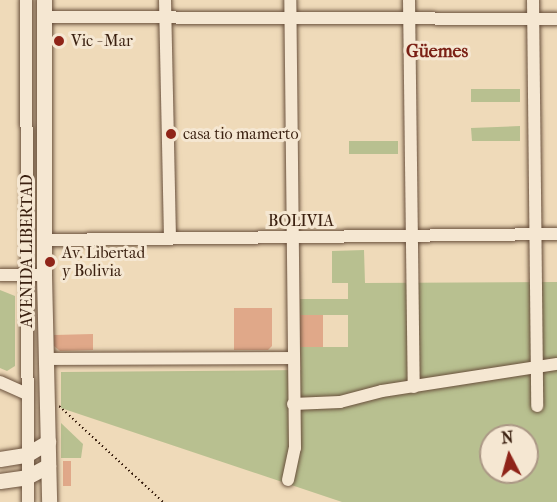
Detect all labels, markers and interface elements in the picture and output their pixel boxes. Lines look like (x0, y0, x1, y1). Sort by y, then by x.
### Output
place label: Vic - Mar (71, 31, 133, 51)
marker: Vic - Mar (52, 34, 66, 48)
district label: Güemes (406, 41, 468, 63)
place label: casa tio mamerto (183, 124, 299, 144)
marker: casa tio mamerto (164, 127, 178, 141)
street label: AVENIDA LIBERTAD (17, 174, 37, 328)
street label: BOLIVIA (268, 211, 334, 231)
place label: Av. Libertad y Bolivia (62, 243, 145, 281)
marker: Av. Libertad y Bolivia (43, 255, 57, 269)
north arrow (479, 424, 539, 484)
text: N (500, 428, 514, 448)

